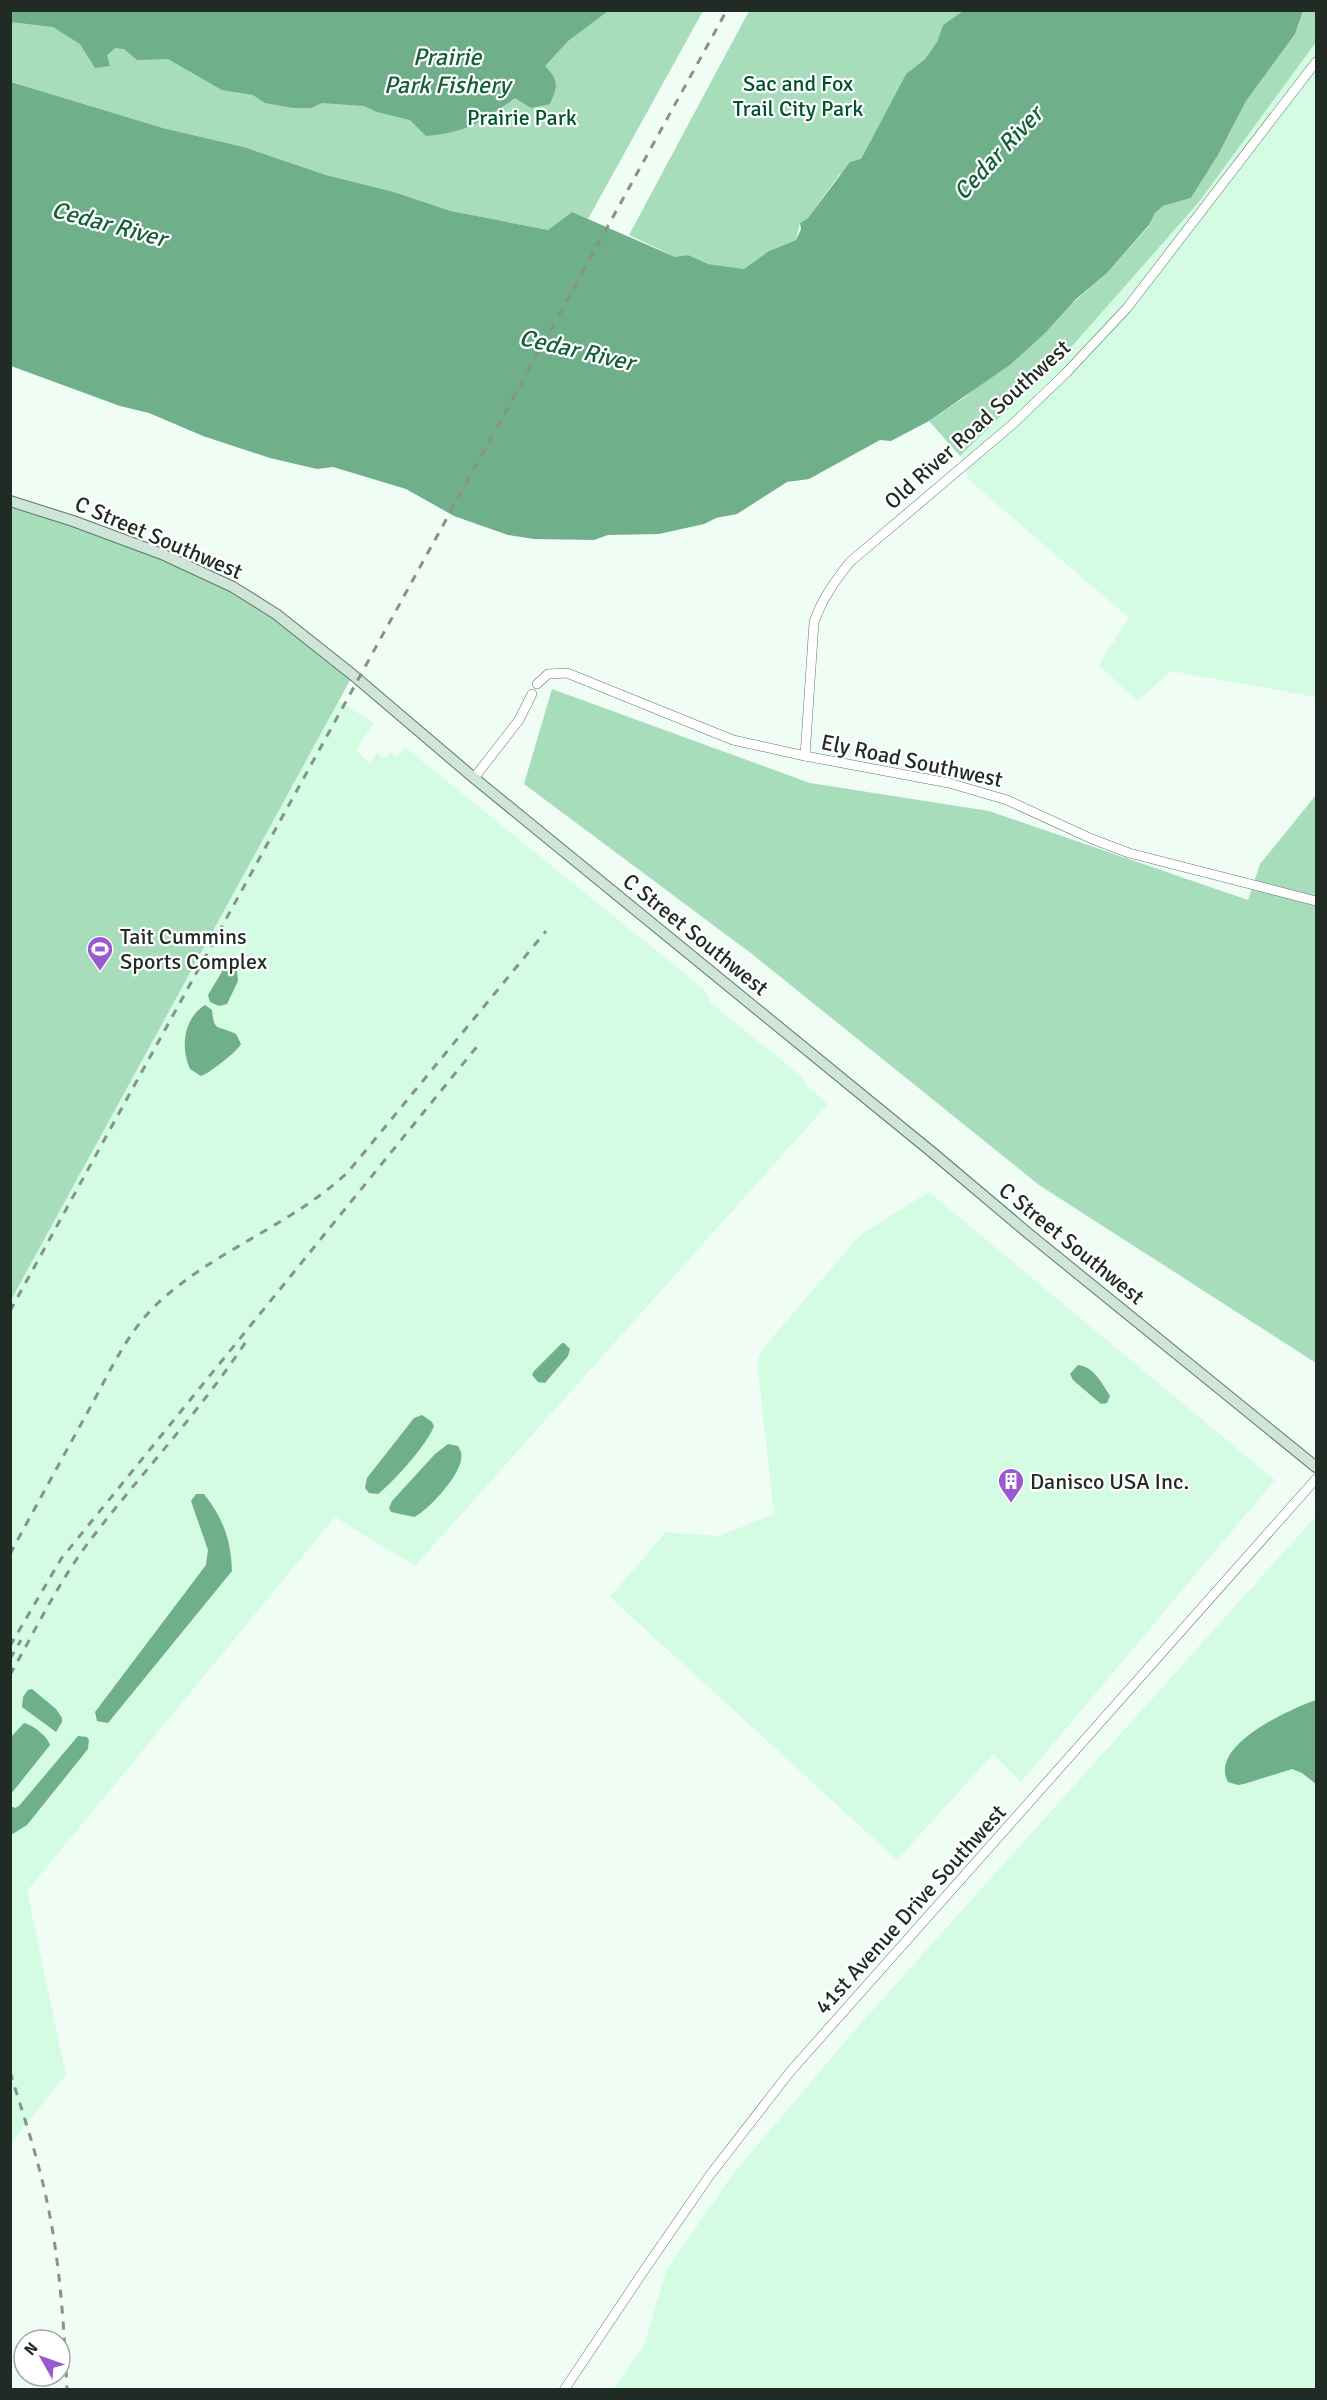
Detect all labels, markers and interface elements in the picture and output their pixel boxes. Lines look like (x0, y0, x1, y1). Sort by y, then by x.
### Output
water label: Prairie Park Fishery (384, 42, 513, 100)
park label: Sac and Fox Trail City Park (733, 70, 863, 122)
water label: Cedar River (947, 98, 1051, 206)
park label: Prairie Park (467, 104, 577, 131)
water label: Cedar River (48, 194, 173, 255)
water label: Cedar River (516, 322, 641, 379)
street label: Old River Road Southwest (879, 334, 1076, 515)
street label: C Street Southwest (71, 490, 247, 585)
street label: Ely Road Southwest (819, 728, 1005, 793)
street label: C Street Southwest (618, 867, 774, 1001)
place label: Tait Cummins Sports Complex (120, 923, 267, 975)
sports icon: Tait Cummins Sports Complex (85, 934, 115, 972)
street label: C Street Southwest (994, 1176, 1150, 1310)
building icon: Danisco USA Inc. (996, 1466, 1026, 1504)
place label: Danisco USA Inc. (1030, 1468, 1189, 1495)
street label: 41st Avenue Drive Southwest (809, 1799, 1012, 2020)
north arrow (12, 2328, 72, 2388)
text: N (20, 2338, 43, 2360)

